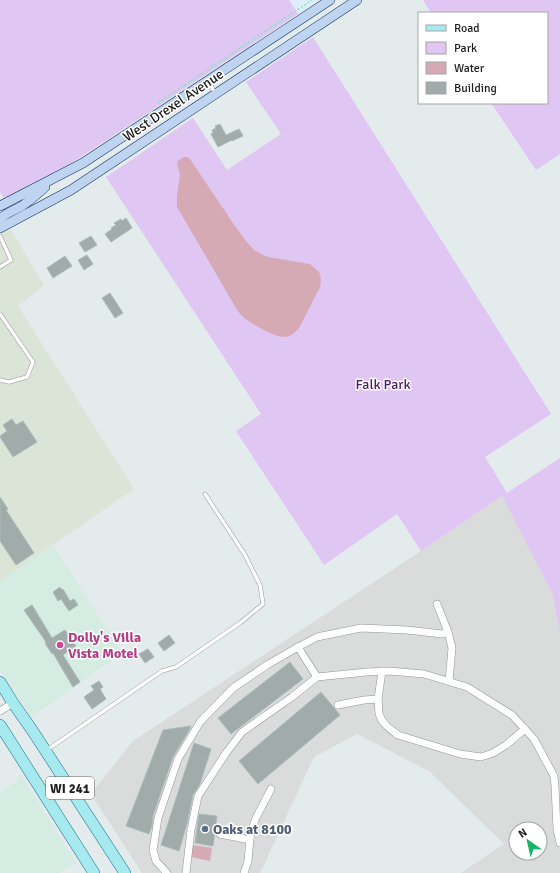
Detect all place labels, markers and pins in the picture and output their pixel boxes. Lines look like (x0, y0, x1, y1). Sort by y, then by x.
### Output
place label: Dolly's Villa Vista Motel (68, 629, 141, 662)
marker: Dolly's Villa Vista Motel (55, 640, 65, 650)
place label: Oaks at 8100 (213, 821, 292, 838)
marker: Oaks at 8100 (200, 824, 210, 834)

